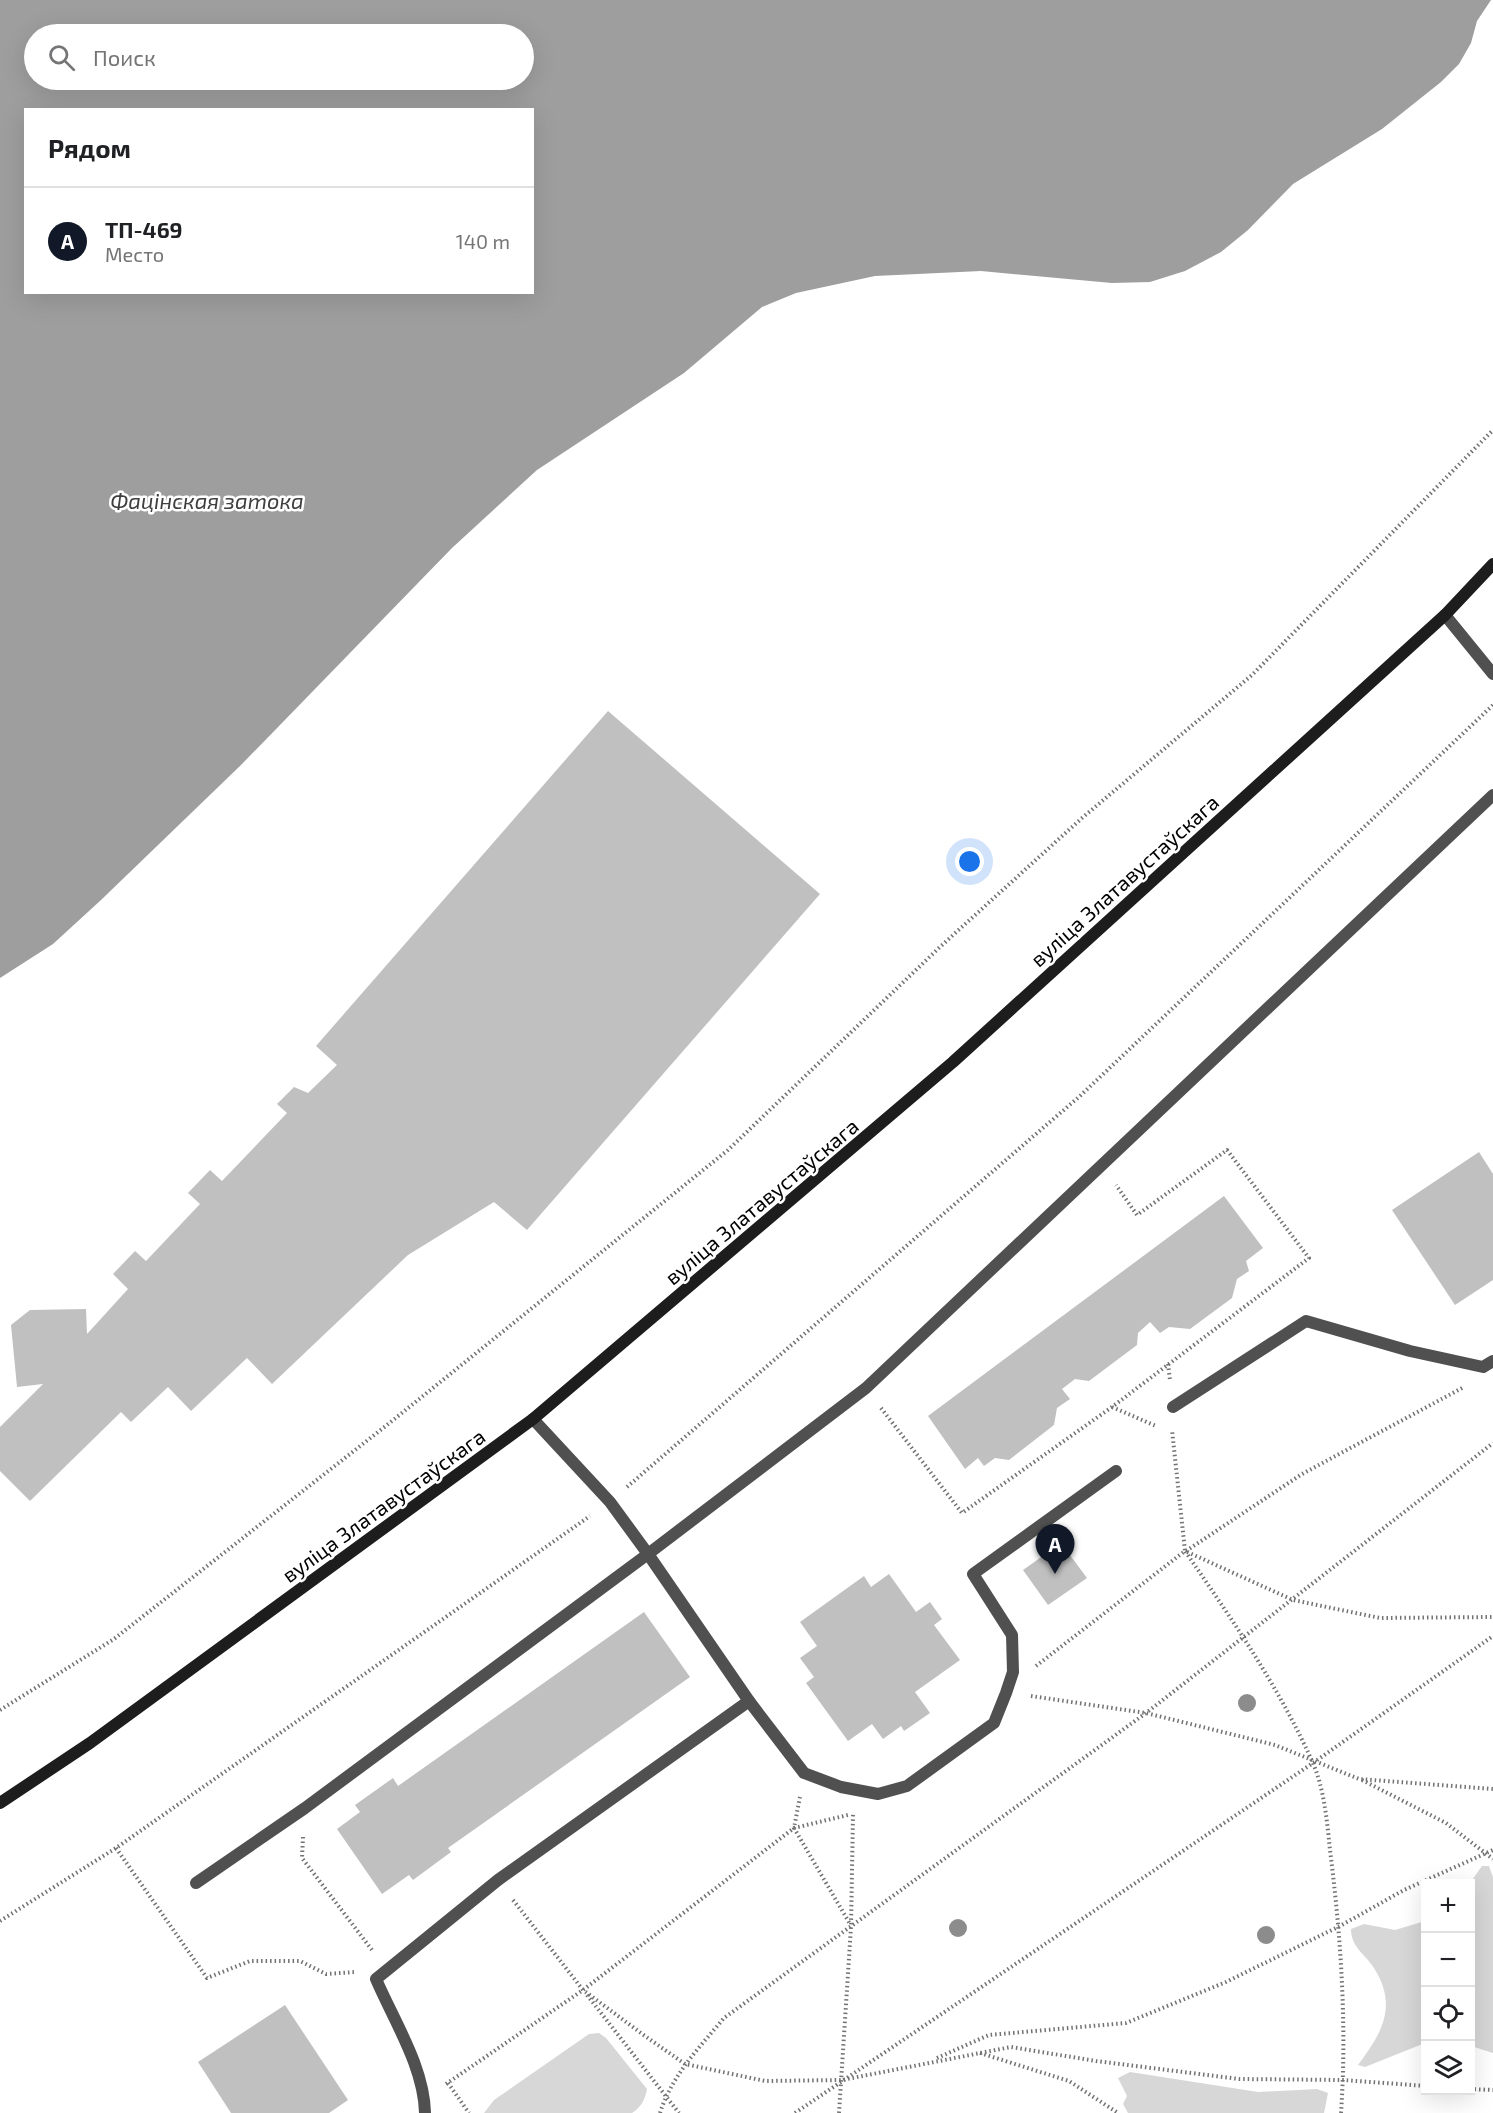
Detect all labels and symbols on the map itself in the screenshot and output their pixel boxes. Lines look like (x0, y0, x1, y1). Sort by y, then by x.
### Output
water label: Фацінская затока (110, 487, 304, 513)
street label: вуліца Златавустаўскага (1025, 789, 1224, 972)
your location (955, 847, 984, 876)
street label: вуліца Златавустаўскага (659, 1113, 863, 1290)
street label: вуліца Златавустаўскага (277, 1423, 490, 1588)
pin: A (1036, 1524, 1074, 1574)

